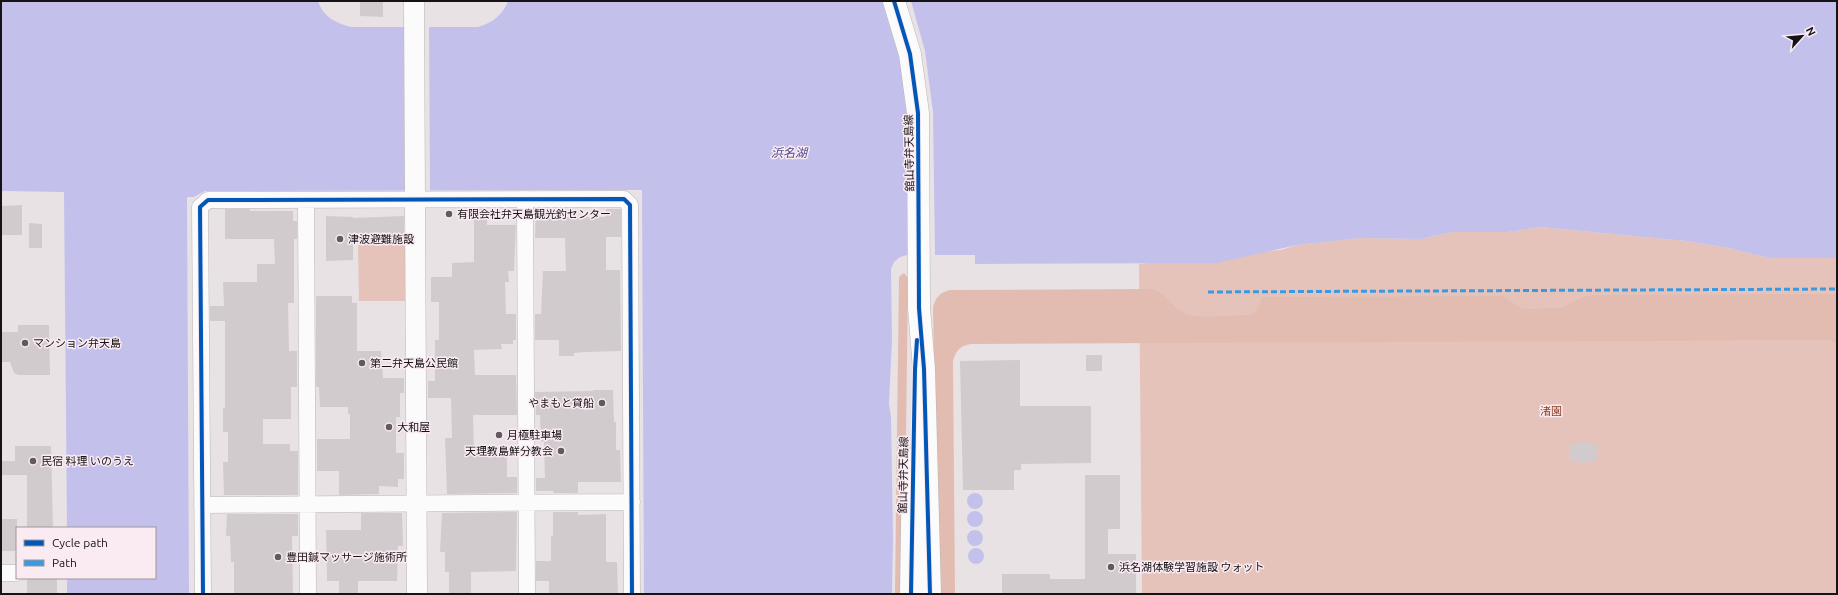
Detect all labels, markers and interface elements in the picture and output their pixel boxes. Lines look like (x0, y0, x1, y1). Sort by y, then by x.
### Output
north arrow (1782, 16, 1822, 56)
text: N (1804, 25, 1818, 38)
street label: 舘山寺弁天島線 (902, 114, 916, 192)
water label: 浜名湖 (771, 146, 809, 159)
place label: 有限会社弁天島観光釣センター (457, 208, 611, 220)
marker: 有限会社弁天島観光釣センター (444, 209, 454, 219)
place label: 津波避難施設 (348, 233, 414, 245)
marker: 津波避難施設 (335, 234, 345, 244)
place label: マンション弁天島 (33, 337, 121, 349)
marker: マンション弁天島 (20, 338, 30, 348)
place label: 第二弁天島公民館 (370, 357, 458, 369)
marker: 第二弁天島公民館 (357, 358, 367, 368)
place label: やまもと貸船 (528, 397, 594, 409)
marker: やまもと貸船 (597, 398, 607, 408)
park label: 渚園 (1540, 405, 1562, 417)
place label: 大和屋 (397, 421, 430, 433)
marker: 大和屋 (384, 422, 394, 432)
place label: 月極駐車場 (507, 429, 562, 441)
marker: 月極駐車場 (494, 430, 504, 440)
street label: 舘山寺弁天島線 (896, 436, 910, 514)
place label: 天理教島鮮分教会 (465, 445, 553, 457)
marker: 天理教島鮮分教会 (556, 446, 566, 456)
place label: 民宿 料理 いのうえ (41, 455, 134, 467)
marker: 民宿 料理 いのうえ (28, 456, 38, 466)
legend (16, 527, 156, 579)
text: Cycle path (52, 536, 108, 549)
place label: 豊田鍼マッサージ施術所 (286, 551, 408, 563)
marker: 豊田鍼マッサージ施術所 (273, 552, 283, 562)
text: Path (52, 556, 77, 569)
place label: 浜名湖体験学習施設 ウォット (1119, 561, 1265, 573)
marker: 浜名湖体験学習施設 ウォット (1106, 562, 1116, 572)

